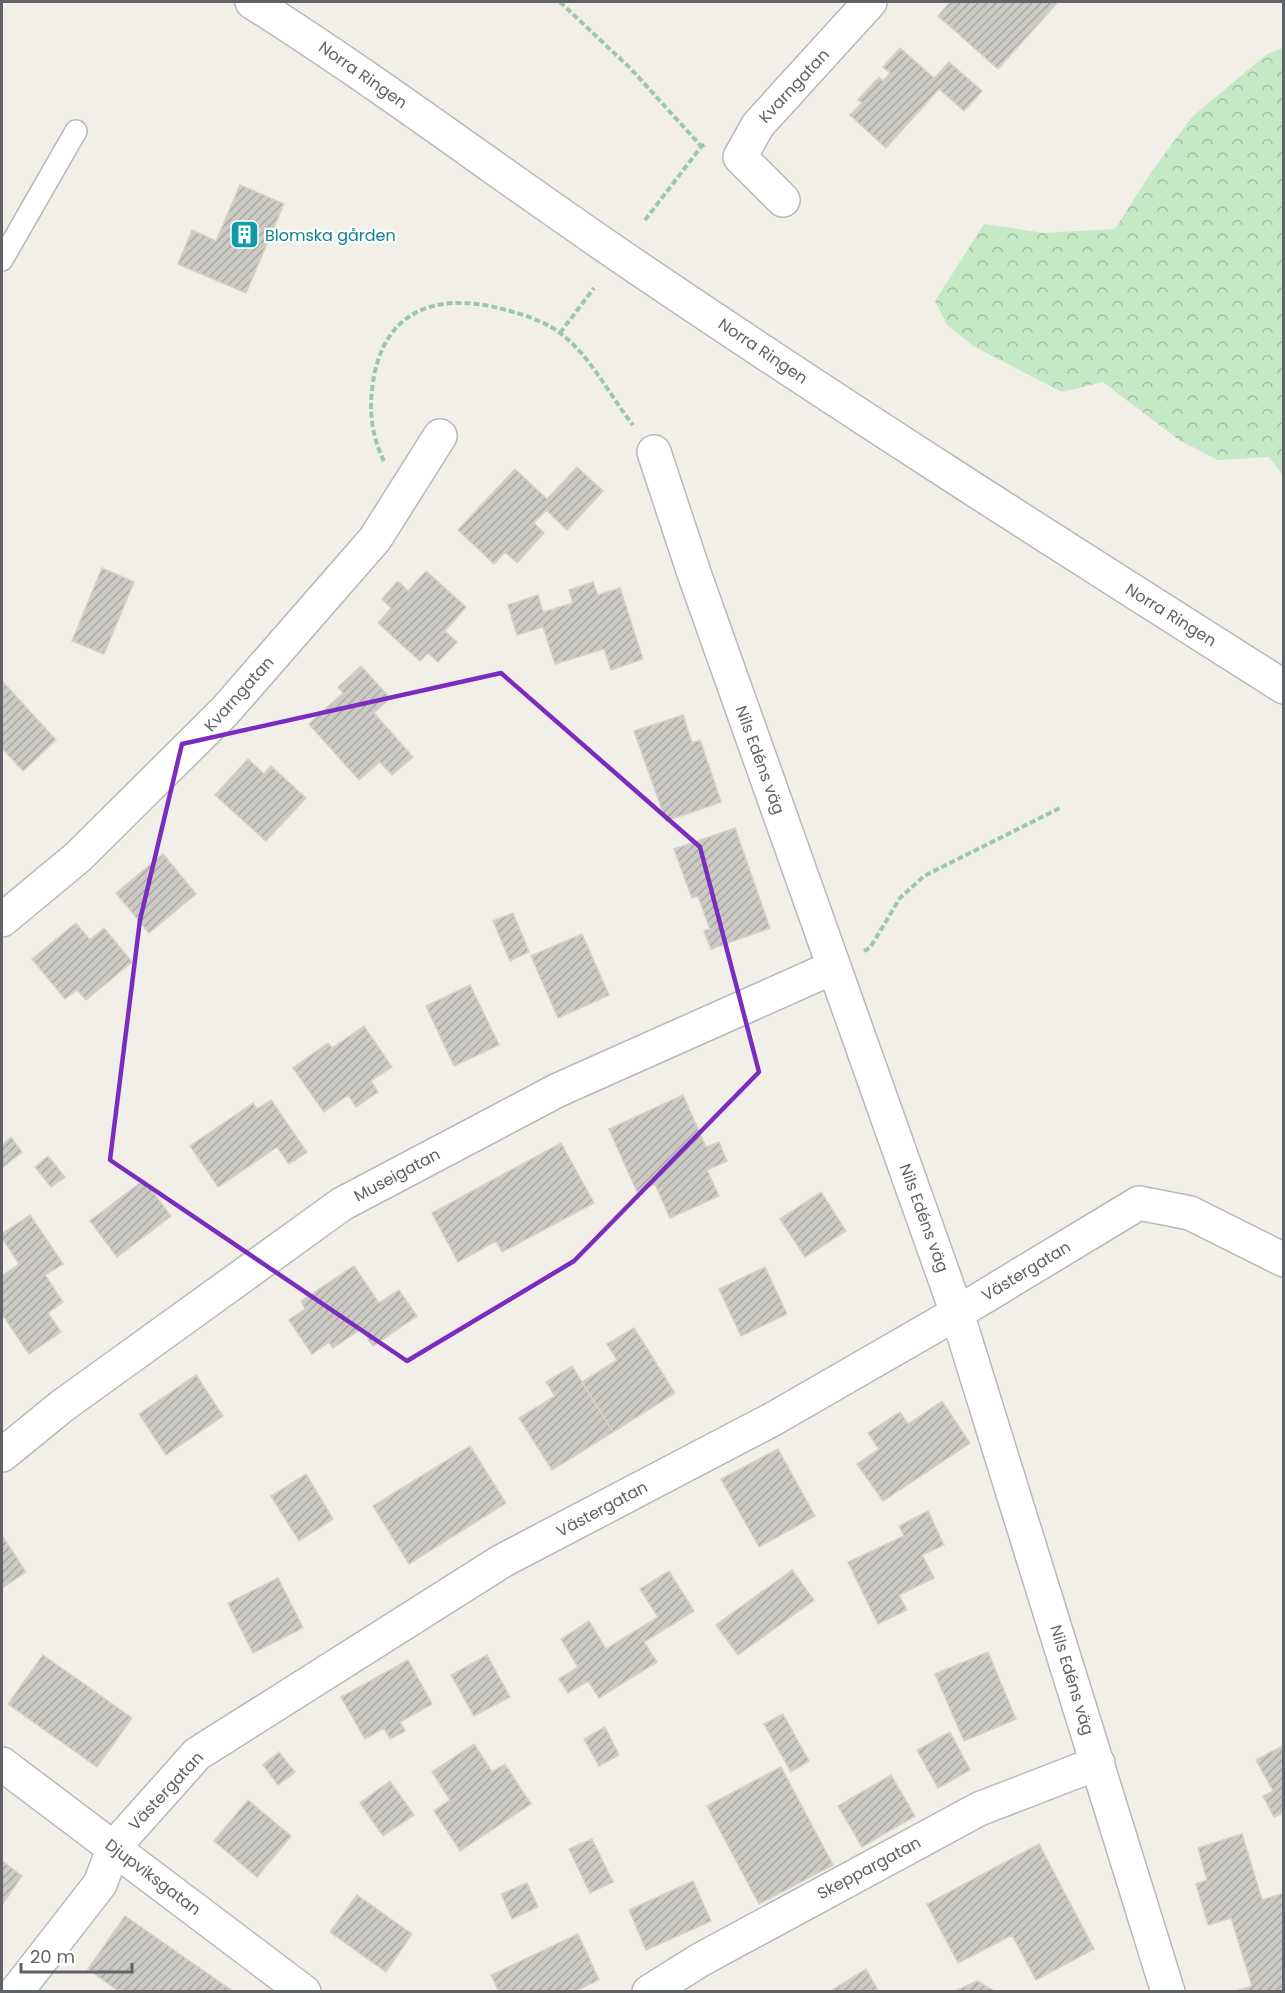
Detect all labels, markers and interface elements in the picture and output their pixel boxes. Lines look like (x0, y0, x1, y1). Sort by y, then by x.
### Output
street label: Norra Ringen (314, 36, 412, 114)
street label: Kvarngatan (753, 44, 835, 128)
building icon: Blomska gården (228, 219, 260, 251)
place label: Blomska gården (265, 224, 396, 247)
street label: Norra Ringen (714, 313, 812, 389)
street label: Norra Ringen (1121, 578, 1221, 652)
street label: Kvarngatan (199, 651, 279, 737)
street label: Nils Edéns väg (730, 702, 790, 818)
street label: Museigatan (350, 1143, 444, 1207)
street label: Nils Edéns väg (894, 1160, 954, 1276)
street label: Västergatan (977, 1235, 1075, 1307)
street label: Västergatan (552, 1475, 652, 1543)
street label: Nils Edéns väg (1044, 1622, 1100, 1738)
street label: Västergatan (123, 1747, 209, 1835)
street label: Skeppargatan (813, 1831, 925, 1905)
street label: Djupviksgatan (100, 1833, 206, 1921)
scale bar (21, 1936, 132, 1974)
text: 20 m (30, 1944, 75, 1969)

